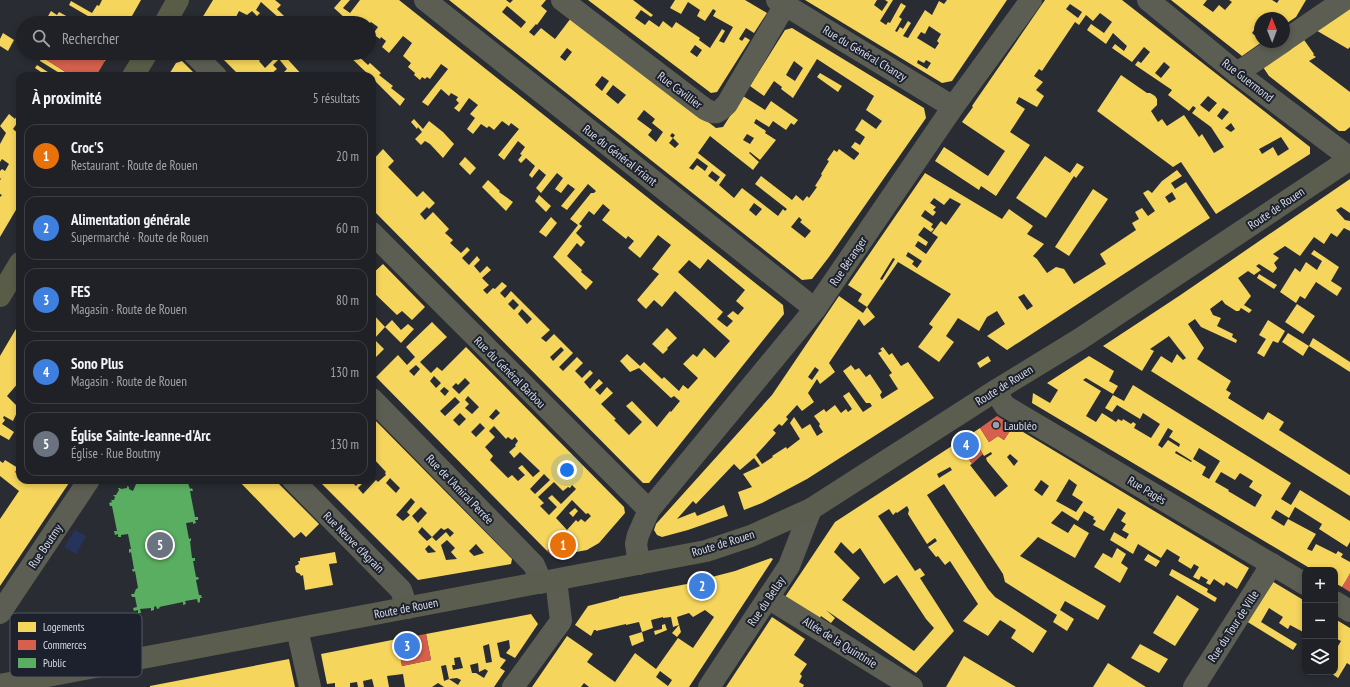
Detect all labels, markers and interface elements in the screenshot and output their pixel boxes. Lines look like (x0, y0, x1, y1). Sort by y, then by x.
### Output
north arrow (1254, 12, 1290, 48)
search box (16, 16, 376, 60)
street label: Rue du Général Chanzy (820, 22, 910, 84)
icon: search (30, 27, 52, 49)
text: Rechercher (62, 29, 119, 48)
street label: Rue Guermond (1219, 55, 1277, 105)
street label: Rue Cavillier (655, 68, 706, 112)
text: À proximité (32, 87, 102, 109)
text: 5 résultats (313, 90, 360, 107)
street label: Rue du Général Friant (580, 121, 661, 189)
text: Croc'S (71, 138, 104, 157)
text: 1 (43, 148, 49, 165)
text: 20 m (336, 148, 359, 165)
text: Restaurant · Route de Rouen (71, 157, 198, 174)
street label: Route de Rouen (1245, 184, 1307, 232)
text: Alimentation générale (71, 210, 190, 229)
text: 2 (43, 220, 49, 237)
text: 60 m (336, 220, 359, 237)
text: Supermarché · Route de Rouen (71, 229, 208, 246)
street label: Rue Béranger (826, 233, 870, 288)
text: FES (71, 282, 90, 301)
text: 3 (43, 292, 49, 309)
text: 80 m (336, 292, 359, 309)
text: Magasin · Route de Rouen (71, 301, 187, 318)
street label: Rue du Général Barbou (471, 333, 549, 411)
text: Sono Plus (71, 354, 124, 373)
street label: Route de Rouen (972, 361, 1036, 409)
text: 4 (43, 364, 49, 381)
text: 130 m (330, 364, 359, 381)
text: Magasin · Route de Rouen (71, 373, 187, 390)
place label: Laubléo (1004, 418, 1037, 433)
marker: Laubléo (991, 420, 1001, 430)
text: Église Sainte-Jeanne-d'Arc (71, 426, 211, 445)
pin: 4 (953, 430, 979, 460)
text: 5 (43, 436, 49, 453)
text: 130 m (330, 436, 359, 453)
text: Église · Rue Boutmy (71, 445, 160, 462)
street label: Rue de l'Amiral Perrée (423, 451, 497, 527)
your location (557, 460, 577, 480)
street label: Rue Pagès (1125, 473, 1169, 507)
street label: Rue Neuve d'Agrain (320, 508, 388, 576)
street label: Rue Boutmy (25, 521, 66, 571)
street label: Route de Rouen (690, 526, 756, 560)
pin: 5 (147, 530, 173, 560)
pin: 1 (550, 530, 576, 560)
map controls (1302, 567, 1338, 675)
button: + (1302, 567, 1338, 603)
pin: 2 (689, 571, 715, 601)
street label: Rue du Bellay (744, 573, 788, 629)
street label: Rue du Tour de Ville (1204, 587, 1262, 665)
street label: Route de Rouen (373, 594, 439, 622)
button: − (1302, 603, 1338, 639)
legend (10, 613, 142, 677)
street label: Allée de la Quintinie (800, 613, 880, 671)
text: Logements (43, 620, 85, 634)
pin: 3 (394, 631, 420, 661)
text: Commerces (43, 638, 87, 652)
button: layers (1302, 639, 1338, 675)
text: Public (43, 656, 66, 670)

